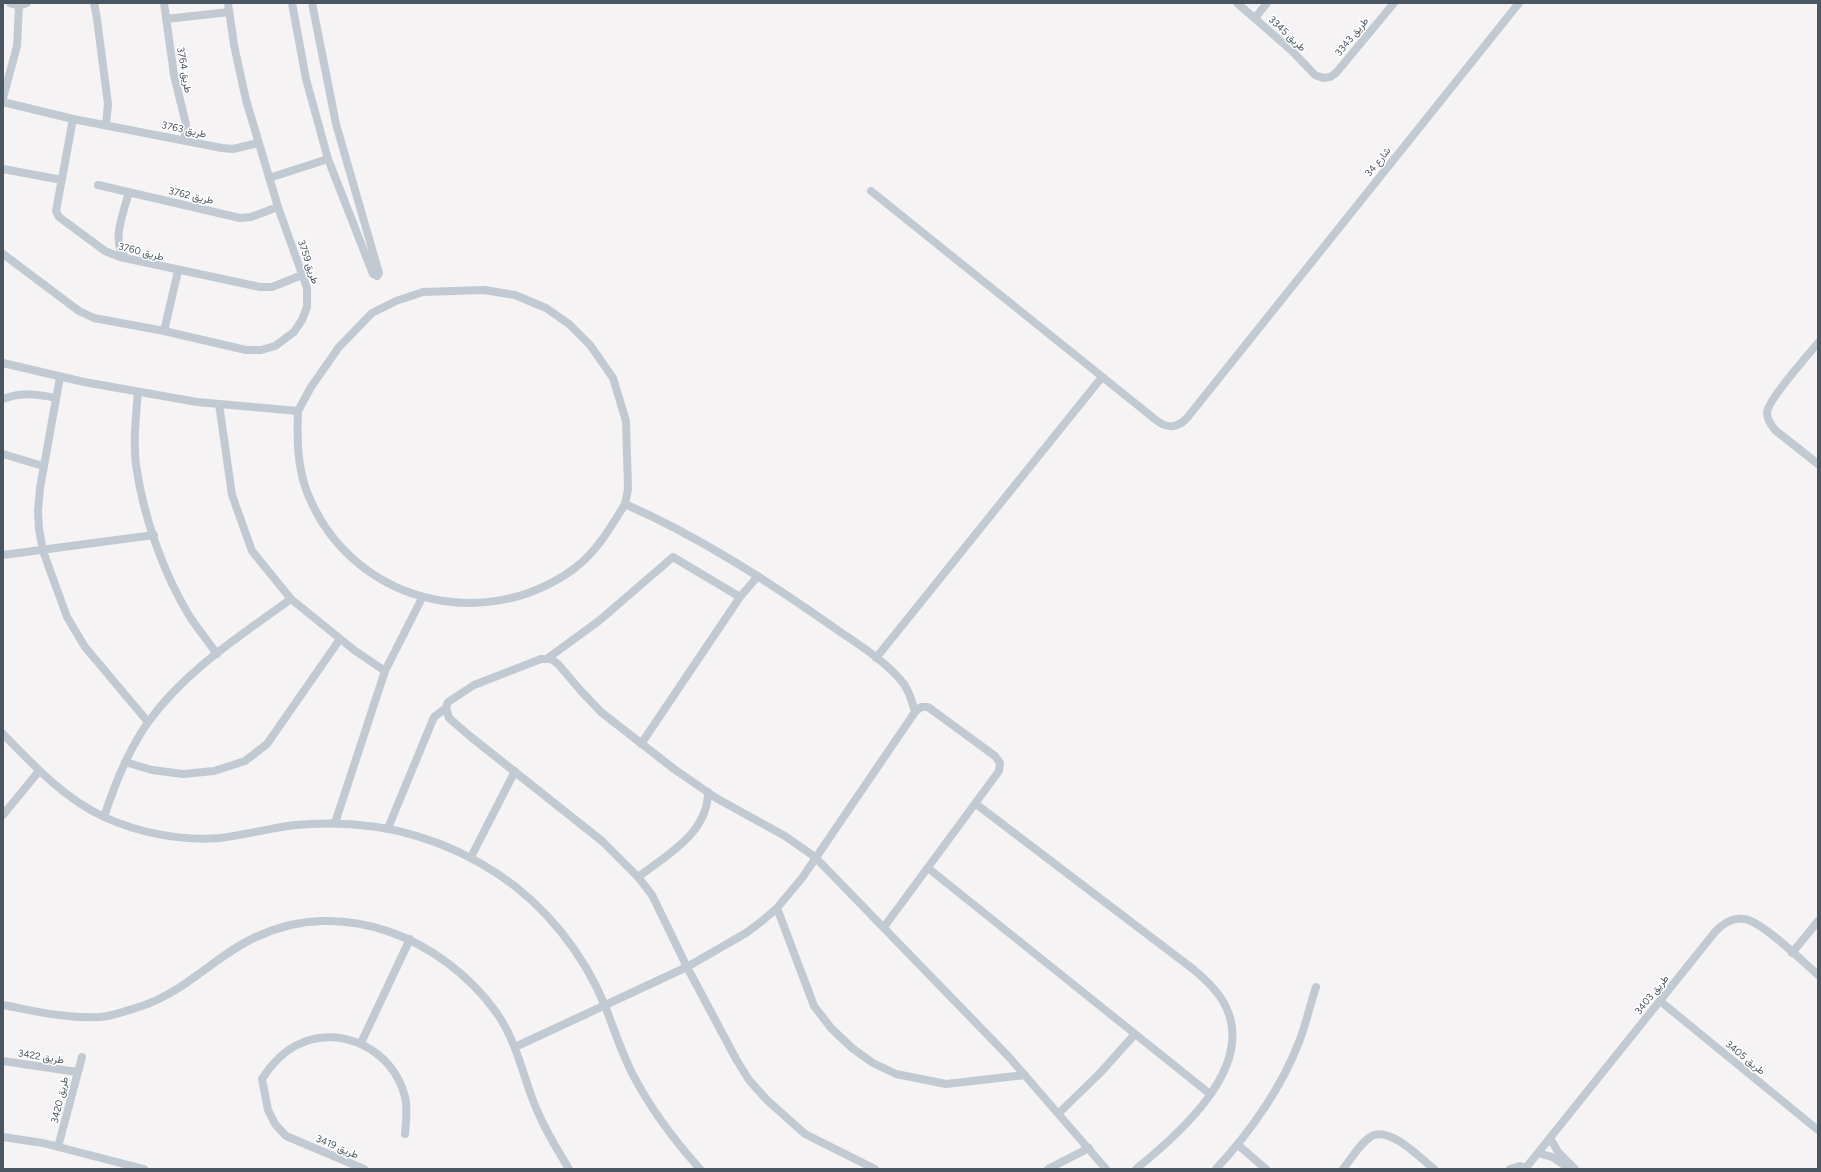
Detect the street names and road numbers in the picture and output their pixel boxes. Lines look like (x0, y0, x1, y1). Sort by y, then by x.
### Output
street label: طريق 3345 (1266, 14, 1308, 54)
street label: طريق 3343 (1333, 15, 1371, 59)
street label: طريق 3764 (174, 46, 194, 94)
street label: طريق 3763 (160, 119, 208, 141)
street label: شارع 34 (1363, 145, 1393, 179)
street label: طريق 3762 (167, 185, 215, 207)
street label: طريق 3759 (295, 238, 321, 286)
street label: طريق 3760 (117, 241, 165, 263)
street label: طريق 3403 (1632, 973, 1672, 1017)
street label: طريق 3405 (1723, 1038, 1767, 1078)
street label: طريق 3422 (17, 1047, 65, 1067)
street label: طريق 3420 (49, 1076, 71, 1124)
street label: طريق 3419 (314, 1133, 360, 1161)

